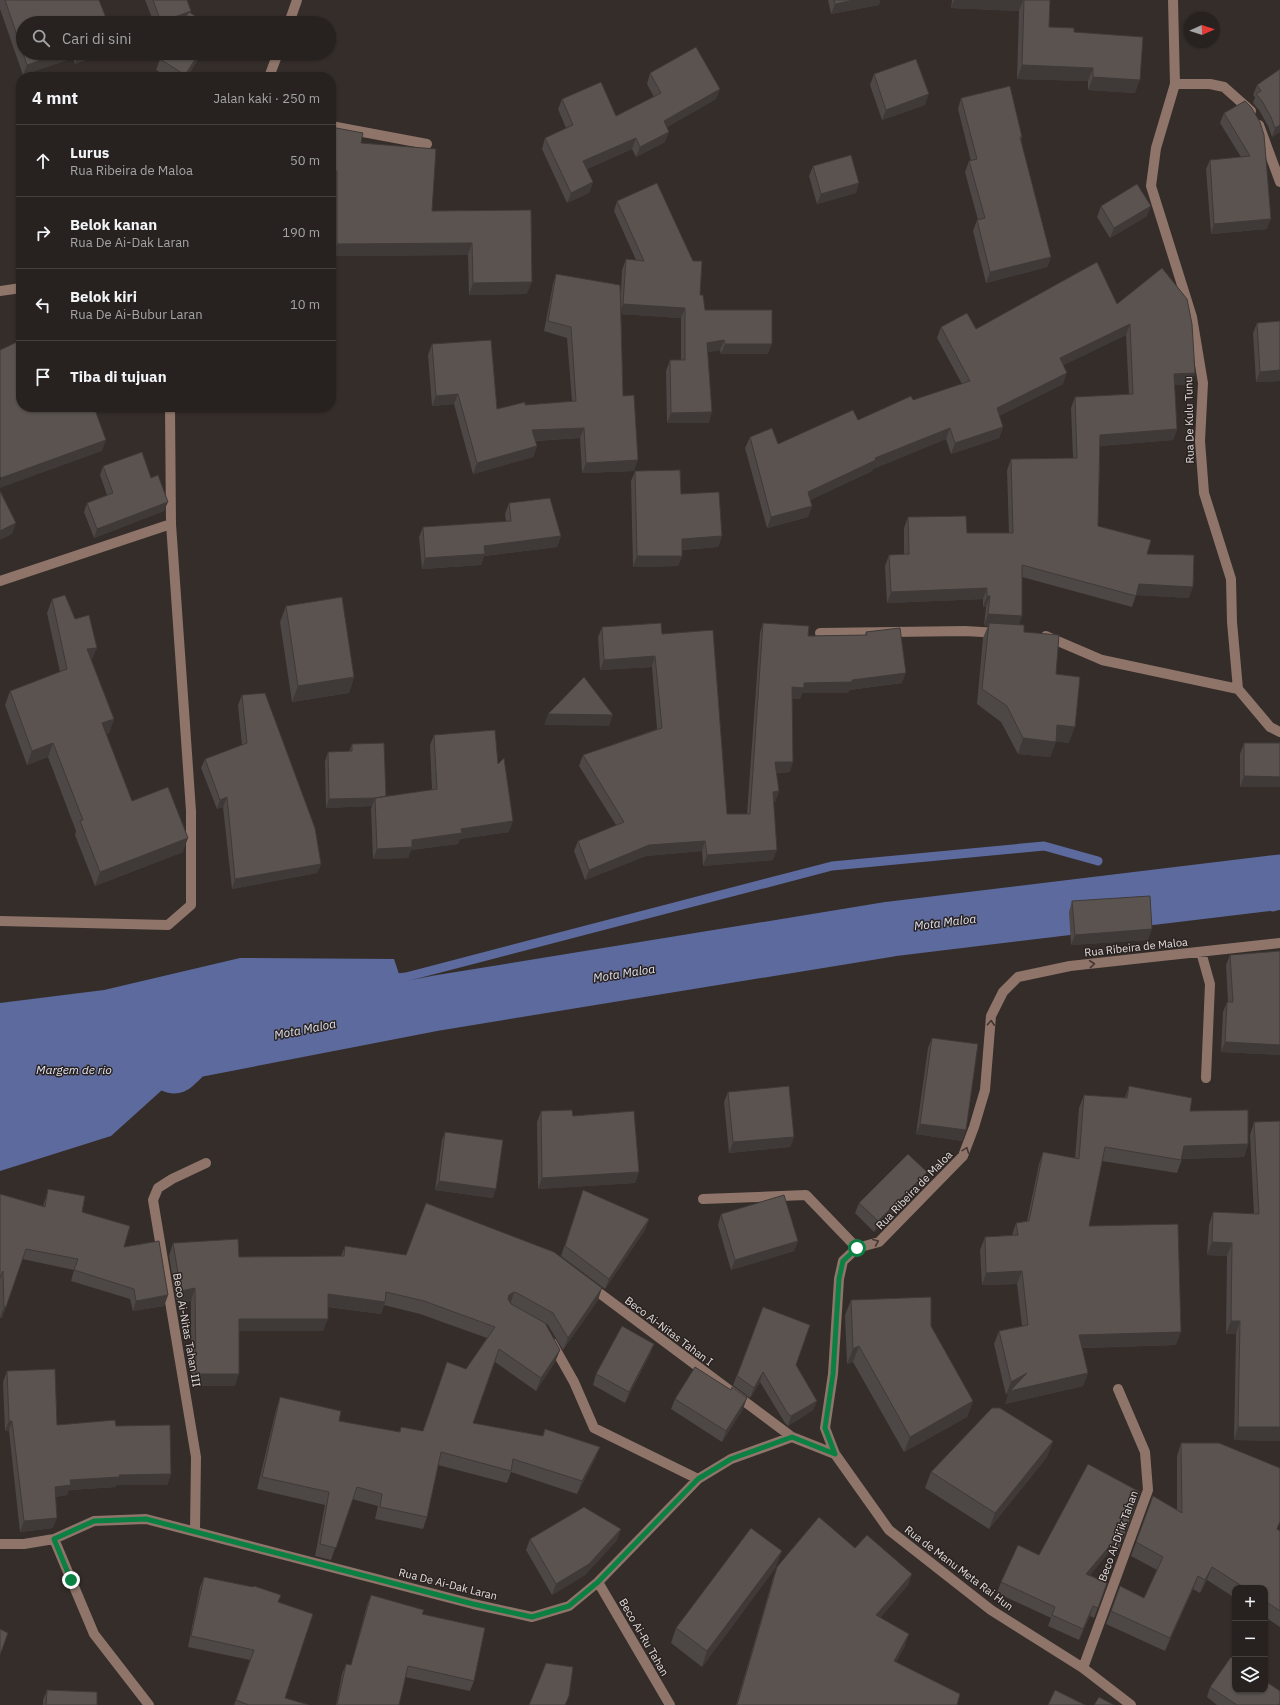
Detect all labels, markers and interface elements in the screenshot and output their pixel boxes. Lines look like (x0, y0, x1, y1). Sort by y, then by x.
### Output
north arrow (1184, 12, 1220, 48)
search box (16, 16, 336, 60)
icon: search (30, 27, 52, 49)
text: Cari di sini (62, 29, 131, 48)
text: 4 mnt (32, 87, 78, 109)
text: Jalan kaki · 250 m (213, 90, 320, 107)
text: Lurus (70, 143, 109, 162)
icon: ahead (32, 150, 54, 172)
text: 50 m (290, 152, 320, 169)
text: Rua Ribeira de Maloa (70, 162, 193, 179)
text: Belok kanan (70, 215, 157, 234)
icon: right (32, 222, 54, 244)
text: 190 m (282, 224, 320, 241)
text: Rua De Ai-Dak Laran (70, 234, 189, 251)
text: Belok kiri (70, 287, 137, 306)
icon: left (32, 294, 54, 316)
text: 10 m (290, 296, 320, 313)
text: Rua De Ai-Bubur Laran (70, 306, 203, 323)
icon: arrive (32, 366, 54, 388)
text: Tiba di tujuan (70, 367, 167, 386)
street label: Rua De Kulu Tunu (1181, 376, 1197, 464)
water label: Mota Maloa (913, 911, 977, 933)
street label: Rua Ribeira de Maloa (1084, 935, 1189, 959)
one-way arrow (1089, 959, 1095, 968)
water label: Mota Maloa (592, 961, 656, 985)
water label: Mota Maloa (273, 1016, 337, 1042)
one-way arrow (987, 1020, 995, 1026)
water label: Margem de rio (36, 1062, 112, 1077)
one-way arrow (961, 1146, 969, 1153)
street label: Rua Ribeira de Maloa (873, 1148, 955, 1232)
route start (848, 1239, 866, 1257)
one-way arrow (872, 1239, 879, 1247)
street label: Beco Ai-Nitas Tahan III (170, 1272, 204, 1388)
street label: Beco Ai-Nitas Tahan I (622, 1293, 716, 1369)
street label: Beco Ai-Di’ik Tahan (1095, 1489, 1141, 1583)
street label: Rua de Manu Meta Rai Hun (902, 1523, 1016, 1613)
street label: Rua De Ai-Dak Laran (397, 1565, 499, 1603)
route end (62, 1571, 80, 1589)
map controls (1232, 1585, 1268, 1693)
button: + (1232, 1585, 1268, 1621)
street label: Beco Ai-Ru Tahan (616, 1596, 672, 1678)
button: − (1232, 1621, 1268, 1657)
button: layers (1232, 1657, 1268, 1693)

